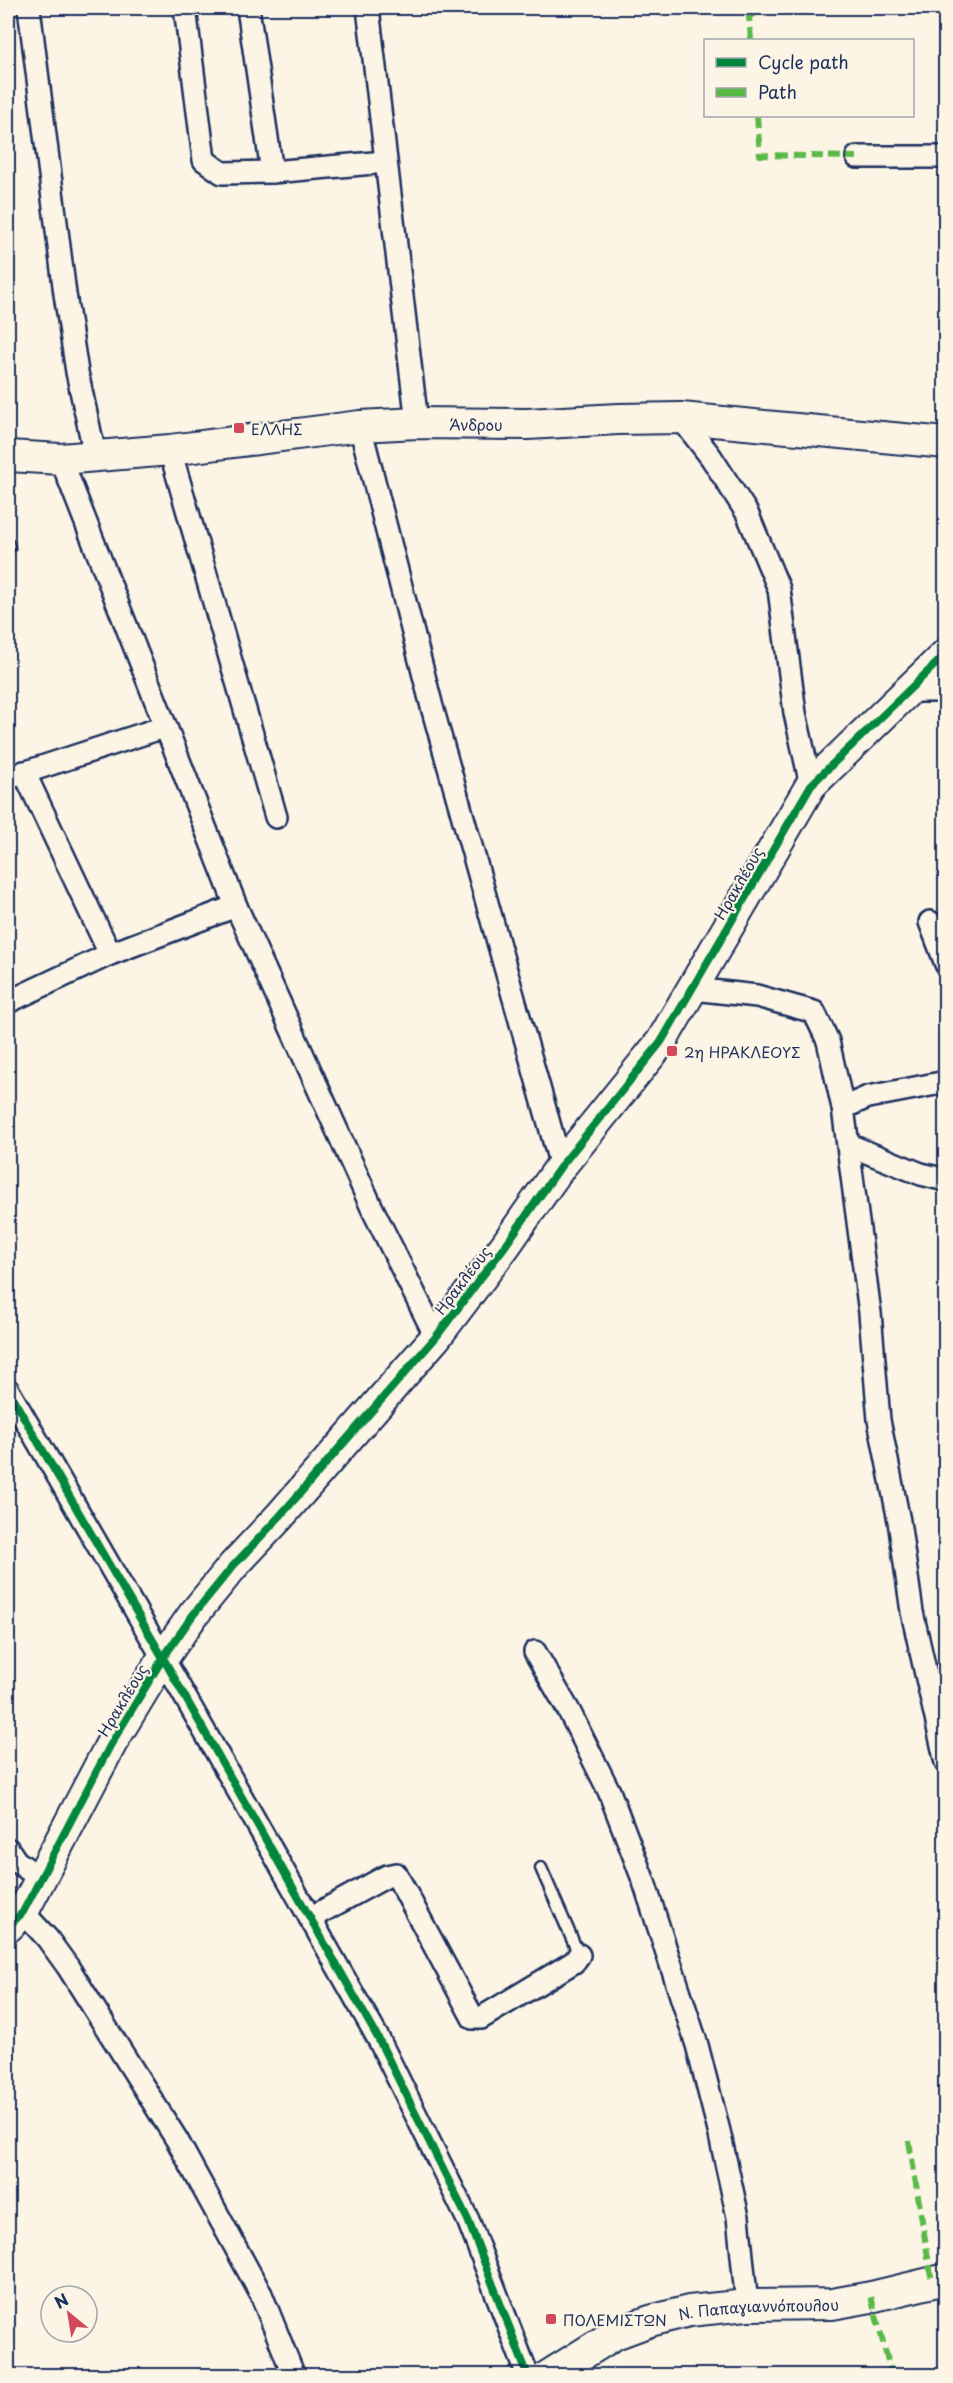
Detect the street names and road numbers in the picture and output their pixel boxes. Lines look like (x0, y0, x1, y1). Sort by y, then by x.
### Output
street label: Άνδρου (449, 412, 503, 435)
street label: Ηρακλέους (708, 842, 768, 924)
street label: Ηρακλέους (428, 1240, 496, 1319)
street label: Ηρακλέους (91, 1659, 153, 1741)
street label: Ν. Παπαγιαννόπουλου (675, 2292, 840, 2325)

